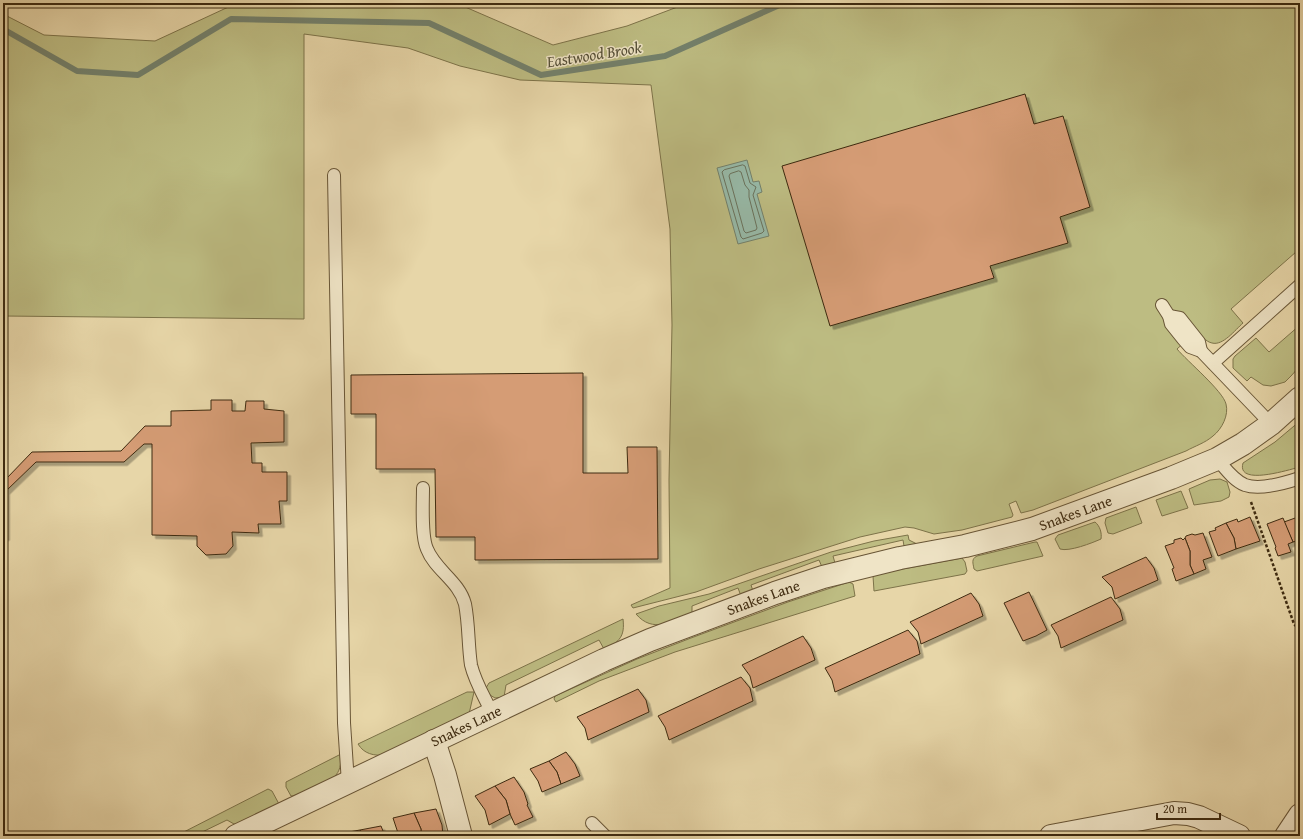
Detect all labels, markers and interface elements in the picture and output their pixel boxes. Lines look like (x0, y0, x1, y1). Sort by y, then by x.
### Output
water label: Eastwood Brook (544, 35, 644, 73)
street label: Snakes Lane (1036, 490, 1115, 536)
street label: Snakes Lane (724, 574, 802, 620)
street label: Snakes Lane (427, 700, 505, 751)
scale bar (1157, 795, 1220, 821)
text: 20 m (1163, 800, 1187, 817)

